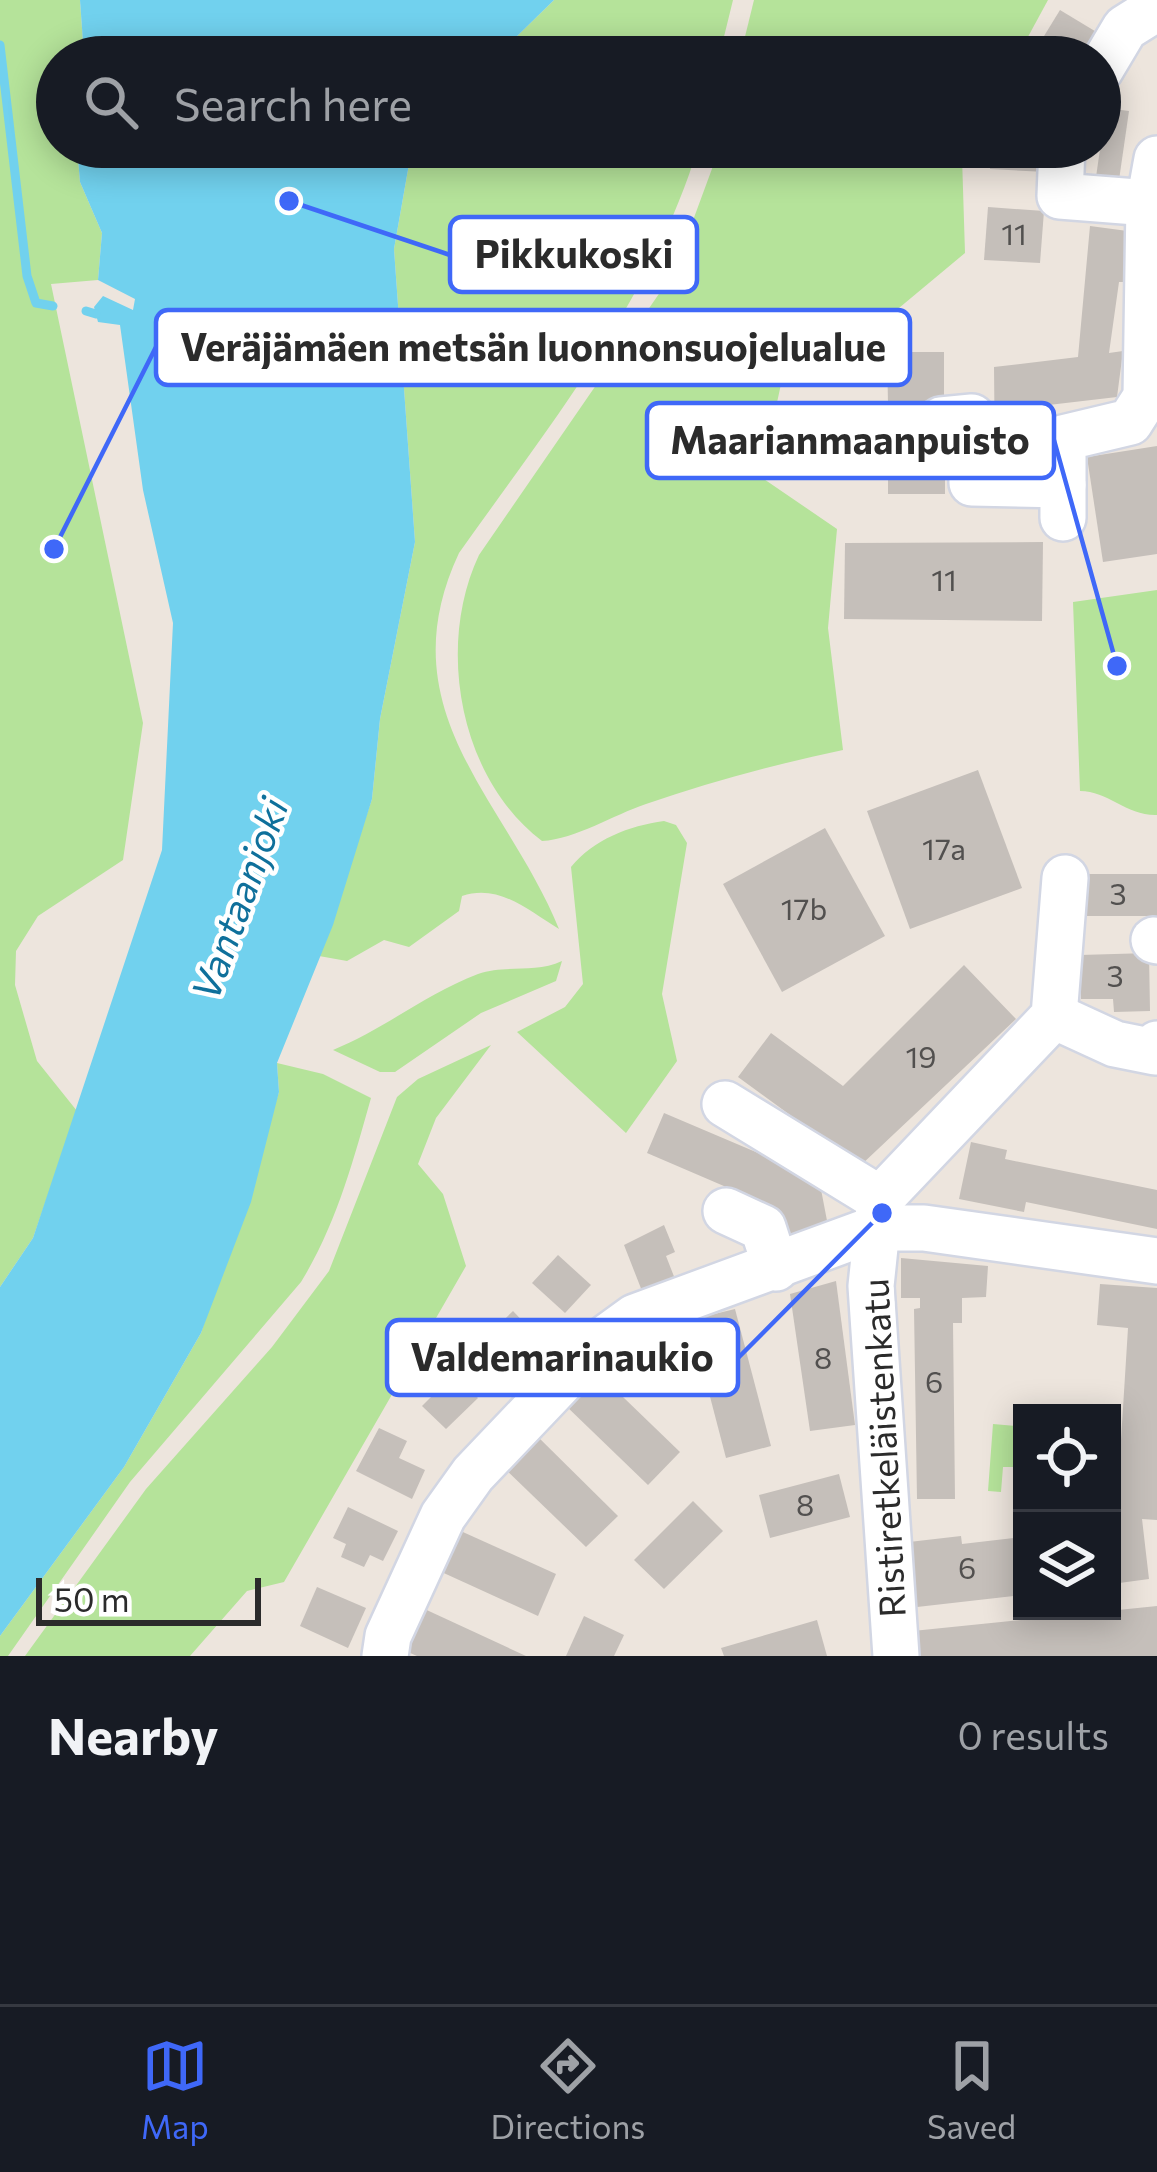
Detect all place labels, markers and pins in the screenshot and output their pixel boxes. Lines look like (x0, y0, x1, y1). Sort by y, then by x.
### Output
callout: Pikkukoski (450, 217, 697, 292)
callout: Veräjämäen metsän luonnonsuojelualue (156, 310, 910, 385)
callout: Maarianmaanpuisto (647, 403, 1054, 478)
callout: Valdemarinaukio (387, 1320, 738, 1395)

